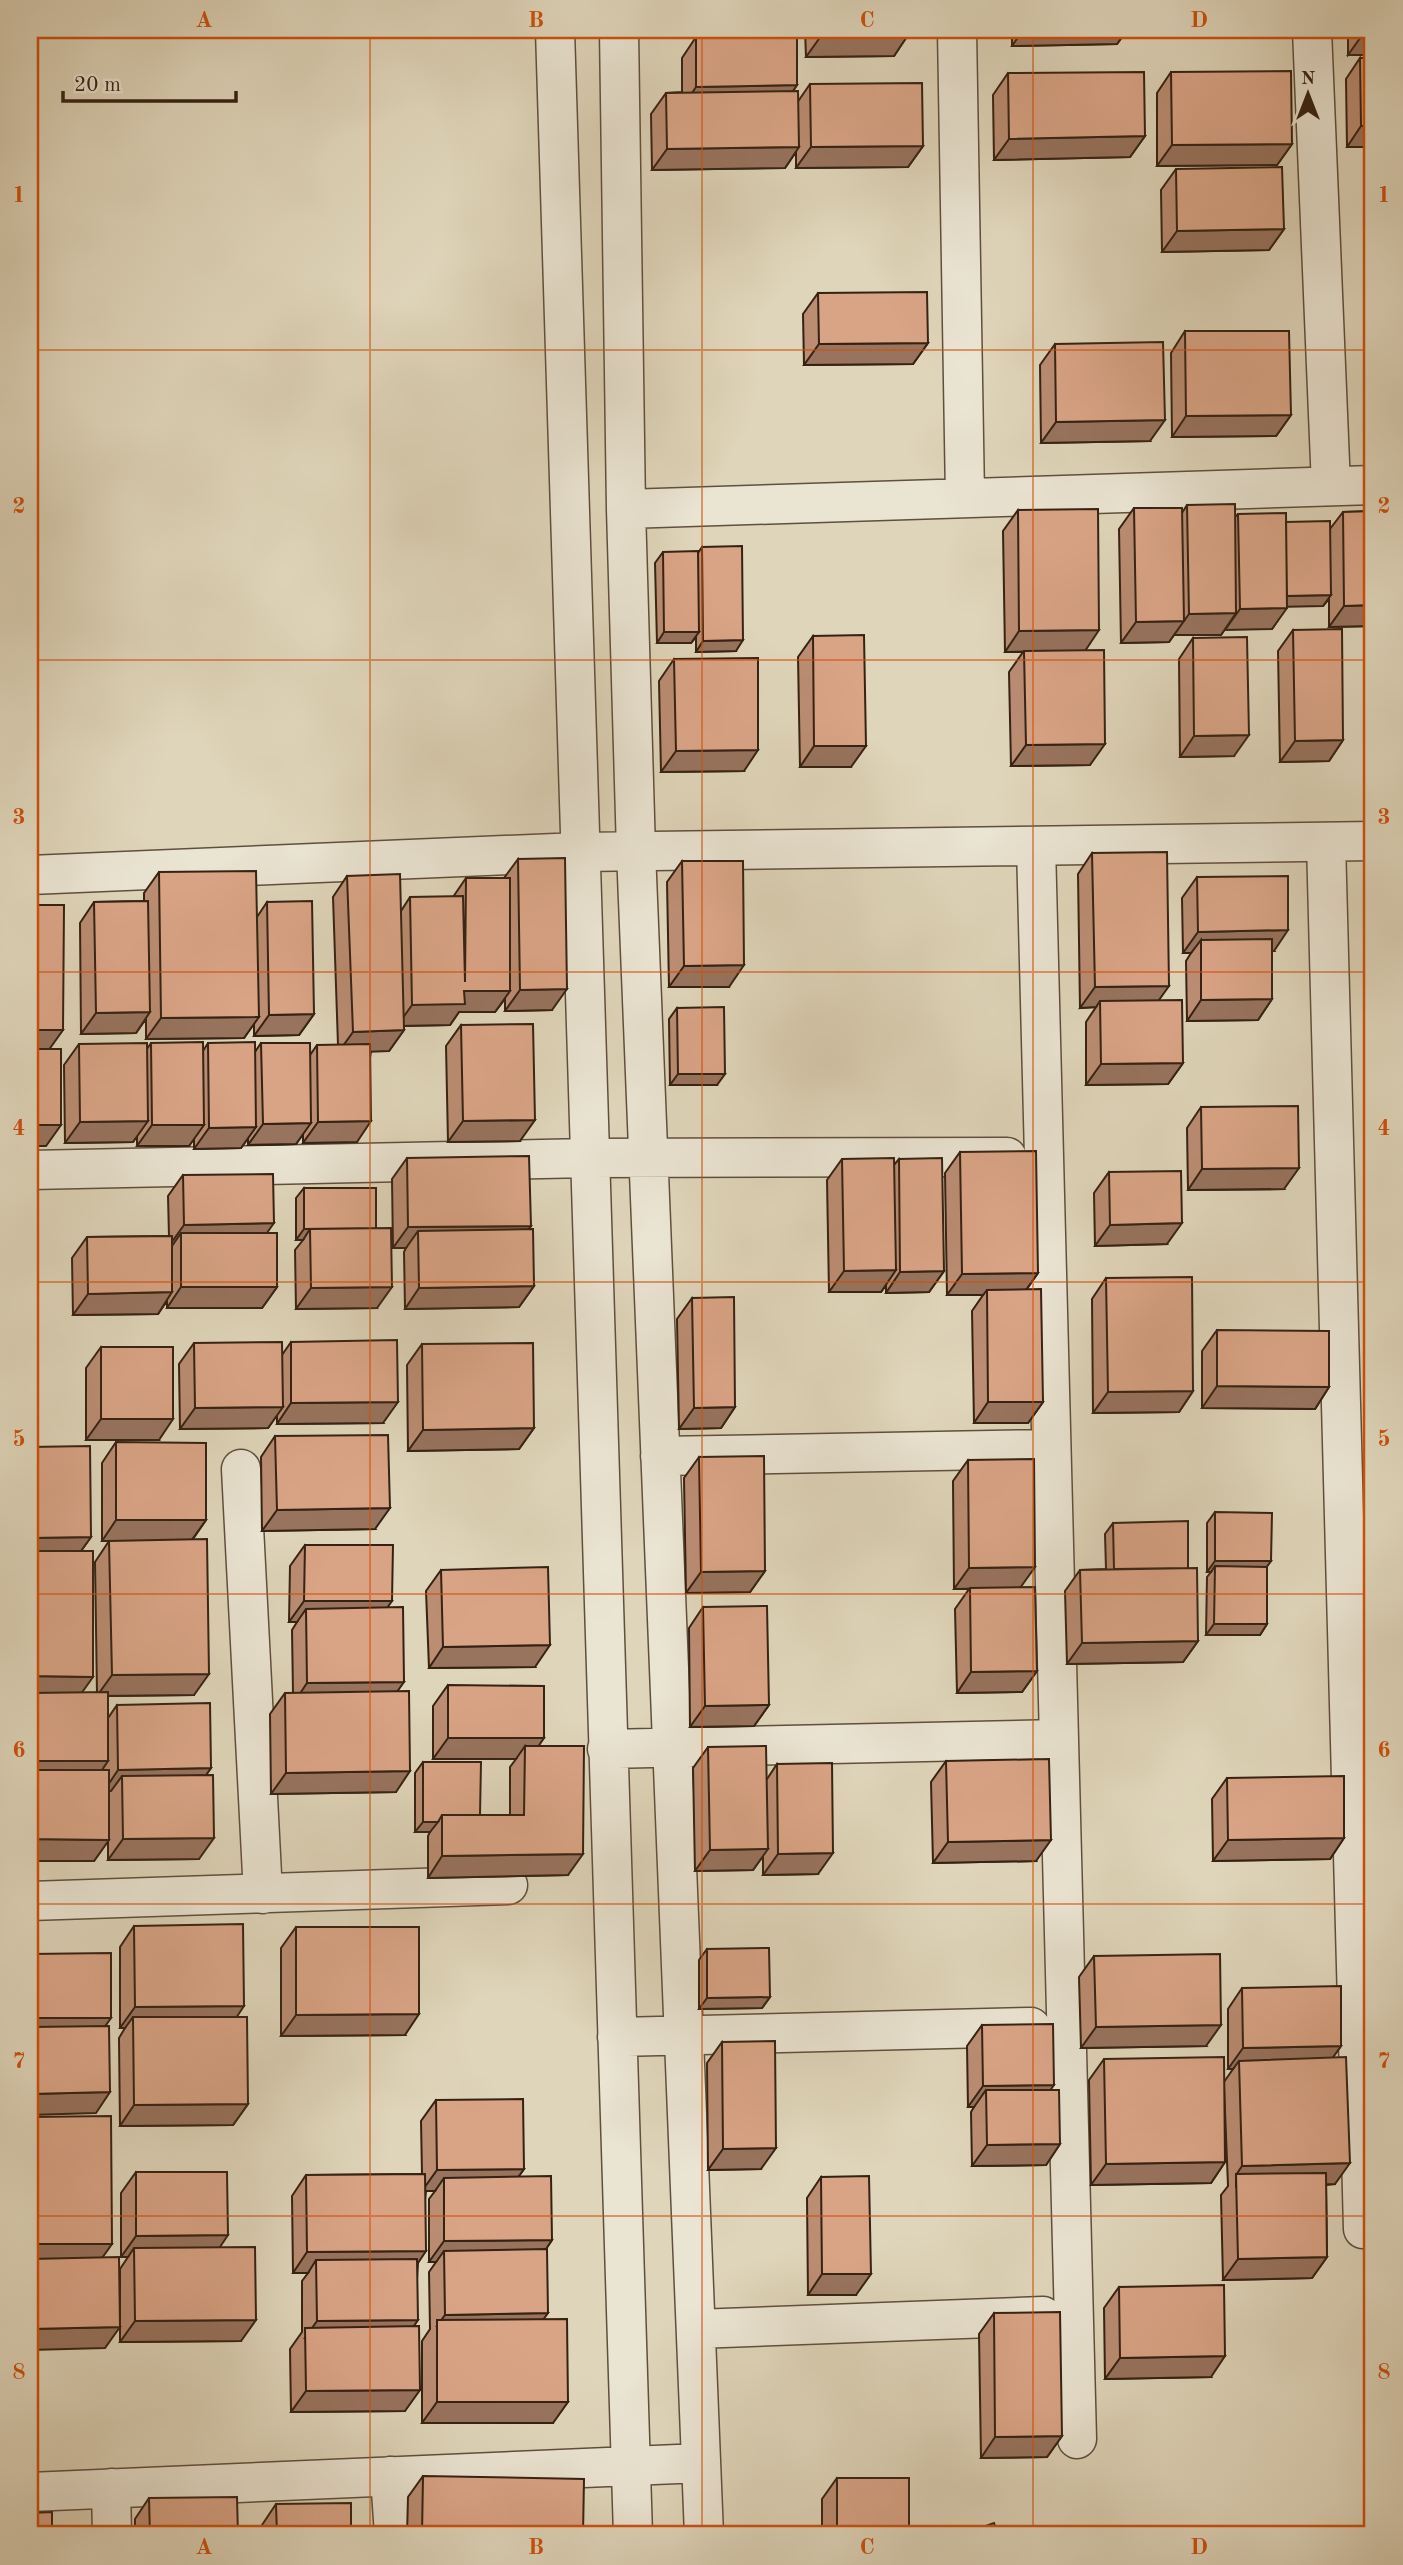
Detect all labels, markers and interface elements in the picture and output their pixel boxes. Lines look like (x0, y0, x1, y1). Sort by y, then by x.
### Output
text: A (195, 9, 213, 32)
text: B (528, 9, 544, 32)
text: C (859, 9, 875, 32)
text: D (1190, 9, 1208, 32)
scale bar (63, 60, 236, 104)
north arrow (1274, 60, 1344, 130)
text: N (1301, 70, 1316, 89)
text: 20 m (74, 75, 121, 96)
text: 1 (12, 184, 26, 207)
text: 1 (1377, 184, 1391, 207)
text: 2 (12, 495, 26, 518)
text: 2 (1377, 495, 1391, 518)
text: 3 (12, 806, 26, 829)
text: 3 (1377, 806, 1391, 829)
text: 4 (12, 1117, 26, 1140)
text: 4 (1377, 1117, 1391, 1140)
text: 5 (12, 1428, 26, 1451)
text: 5 (1377, 1428, 1391, 1451)
text: 6 (12, 1739, 26, 1762)
text: 6 (1377, 1739, 1391, 1762)
text: 7 (12, 2050, 26, 2073)
text: 7 (1377, 2050, 1391, 2073)
text: 8 (12, 2361, 26, 2384)
text: 8 (1377, 2361, 1391, 2384)
text: A (195, 2536, 213, 2559)
text: B (528, 2536, 544, 2559)
text: C (859, 2536, 875, 2559)
text: D (1190, 2536, 1208, 2559)

